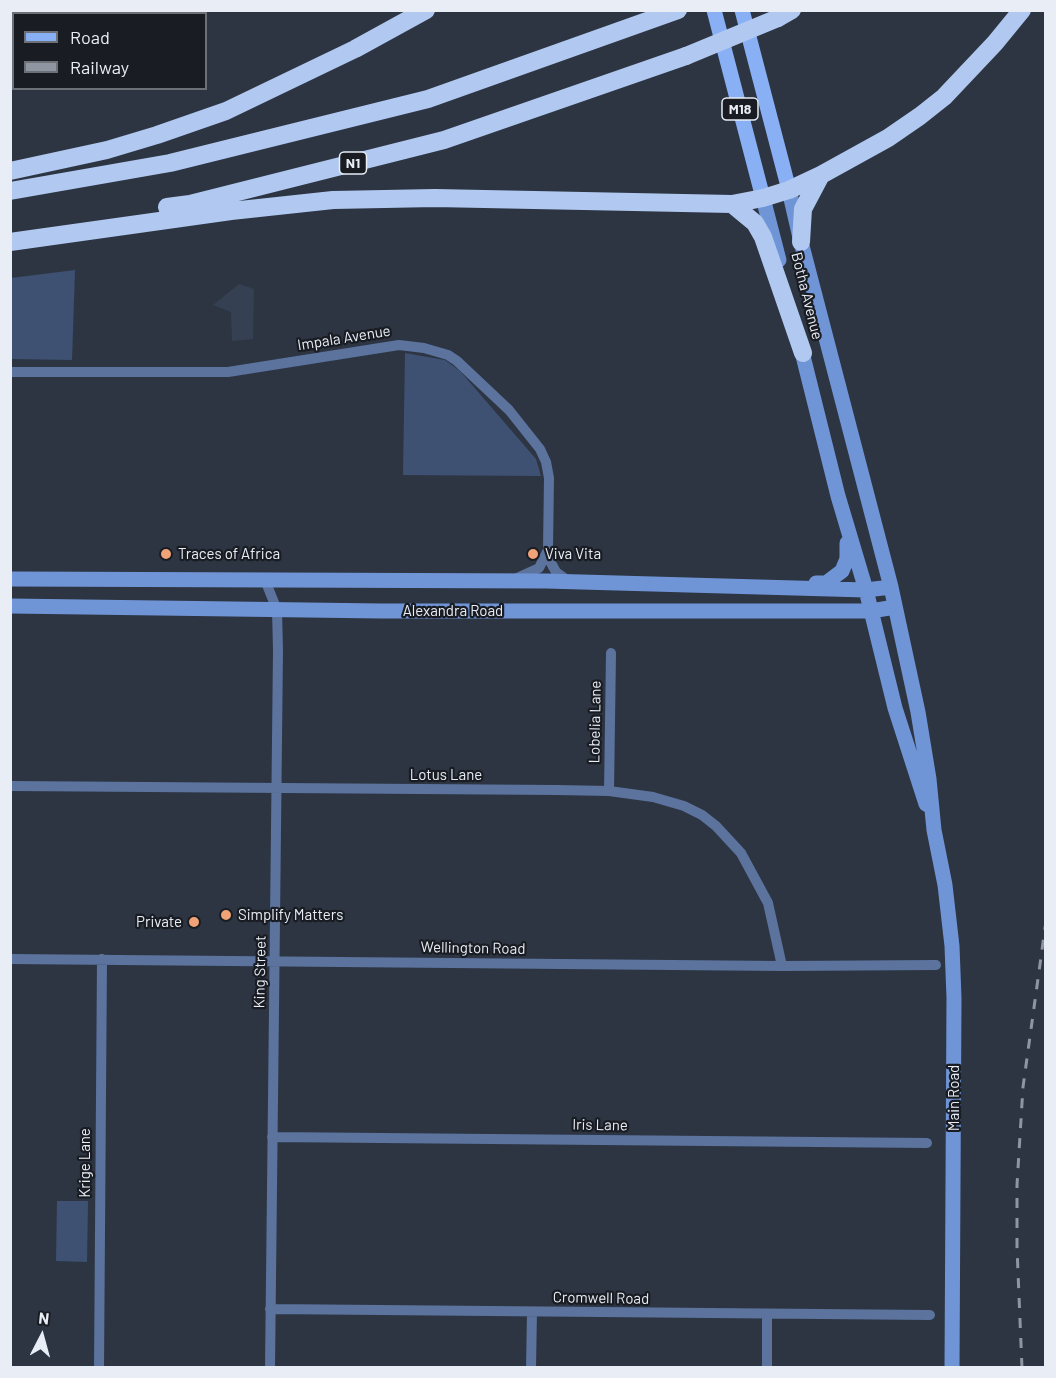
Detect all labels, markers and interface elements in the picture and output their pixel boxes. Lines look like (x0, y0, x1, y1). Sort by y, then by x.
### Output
legend (12, 12, 207, 90)
text: Road (70, 26, 110, 48)
text: Railway (70, 56, 129, 78)
road number: M18 (722, 98, 758, 120)
road number: N1 (340, 152, 366, 174)
street label: Botha Avenue (787, 250, 827, 342)
street label: Impala Avenue (296, 322, 392, 354)
place label: Traces of Africa (178, 545, 280, 563)
place label: Viva Vita (545, 545, 601, 563)
marker: Traces of Africa (159, 547, 173, 561)
marker: Viva Vita (526, 547, 540, 561)
street label: Alexandra Road (403, 602, 503, 620)
street label: Lobelia Lane (585, 680, 605, 764)
street label: Lotus Lane (410, 766, 482, 784)
place label: Simplify Matters (238, 906, 343, 924)
marker: Simplify Matters (219, 908, 233, 922)
place label: Private (136, 913, 182, 931)
marker: Private (187, 915, 201, 929)
street label: King Street (250, 935, 270, 1009)
street label: Wellington Road (420, 938, 526, 958)
street label: Main Road (945, 1065, 963, 1131)
street label: Iris Lane (572, 1116, 628, 1134)
street label: Krige Lane (76, 1128, 94, 1198)
street label: Cromwell Road (553, 1288, 649, 1308)
north arrow (12, 1306, 72, 1366)
text: N (38, 1308, 50, 1328)

